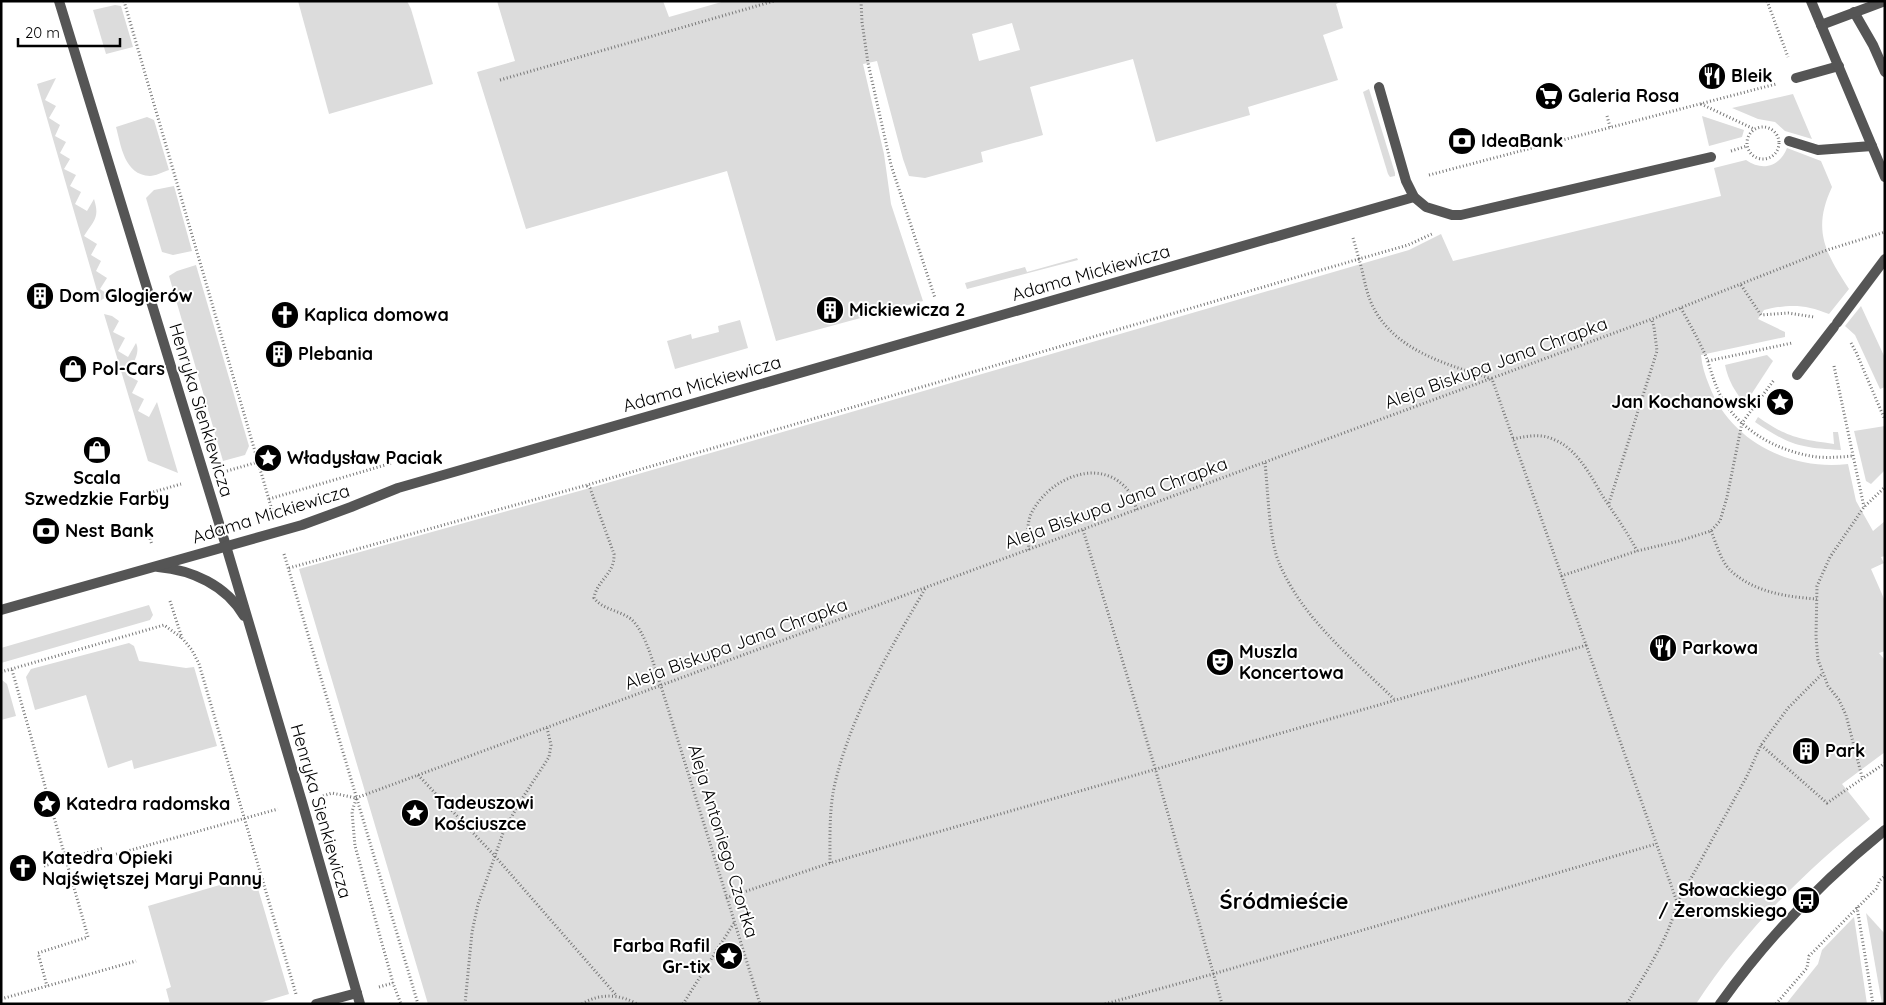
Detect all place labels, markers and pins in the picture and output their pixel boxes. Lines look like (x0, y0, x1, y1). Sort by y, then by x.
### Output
restaurant icon: Bleik (1697, 61, 1727, 91)
place label: Bleik (1731, 64, 1773, 87)
supermarket icon: Galeria Rosa (1534, 81, 1564, 111)
place label: Galeria Rosa (1568, 84, 1679, 107)
bank icon: IdeaBank (1447, 126, 1477, 156)
place label: IdeaBank (1481, 129, 1563, 152)
building icon: Dom Glogierów (25, 281, 55, 311)
place label: Dom Glogierów (59, 284, 193, 307)
building icon: Mickiewicza 2 (815, 295, 845, 325)
place label: Mickiewicza 2 (849, 298, 965, 321)
church icon: Kaplica domowa (270, 300, 300, 330)
place label: Kaplica domowa (304, 303, 449, 326)
building icon: Plebania (264, 339, 294, 369)
place label: Plebania (298, 342, 373, 365)
shop icon: Pol-Cars (58, 354, 88, 384)
place label: Pol-Cars (92, 357, 165, 380)
place icon: Jan Kochanowski (1765, 387, 1795, 417)
place label: Jan Kochanowski (1611, 390, 1761, 413)
shop icon: Scala Szwedzkie Farby (82, 435, 112, 465)
place icon: Władysław Paciak (253, 443, 283, 473)
place label: Władysław Paciak (287, 446, 443, 469)
place label: Scala Szwedzkie Farby (25, 466, 169, 510)
bank icon: Nest Bank (31, 516, 61, 546)
place label: Nest Bank (65, 519, 154, 542)
restaurant icon: Parkowa (1648, 633, 1678, 663)
place label: Parkowa (1682, 636, 1758, 659)
place label: Muszla Koncertowa (1239, 640, 1344, 684)
theatre icon: Muszla Koncertowa (1205, 647, 1235, 677)
building icon: Park (1791, 736, 1821, 766)
place label: Park (1825, 739, 1865, 762)
place icon: Katedra radomska (32, 789, 62, 819)
place label: Tadeuszowi Kościuszce (434, 791, 534, 835)
place label: Katedra radomska (66, 792, 230, 815)
place icon: Tadeuszowi Kościuszce (400, 798, 430, 828)
place label: Katedra Opieki Najświętszej Maryi Panny (42, 846, 262, 890)
church icon: Katedra Opieki Najświętszej Maryi Panny (8, 853, 38, 883)
place label: Słowackiego / Żeromskiego (1658, 878, 1787, 922)
bus stop icon: Słowackiego / Żeromskiego (1791, 885, 1821, 915)
place label: Farba Rafil Gr-tix (613, 934, 710, 978)
place icon: Farba Rafil Gr-tix (714, 941, 744, 971)

